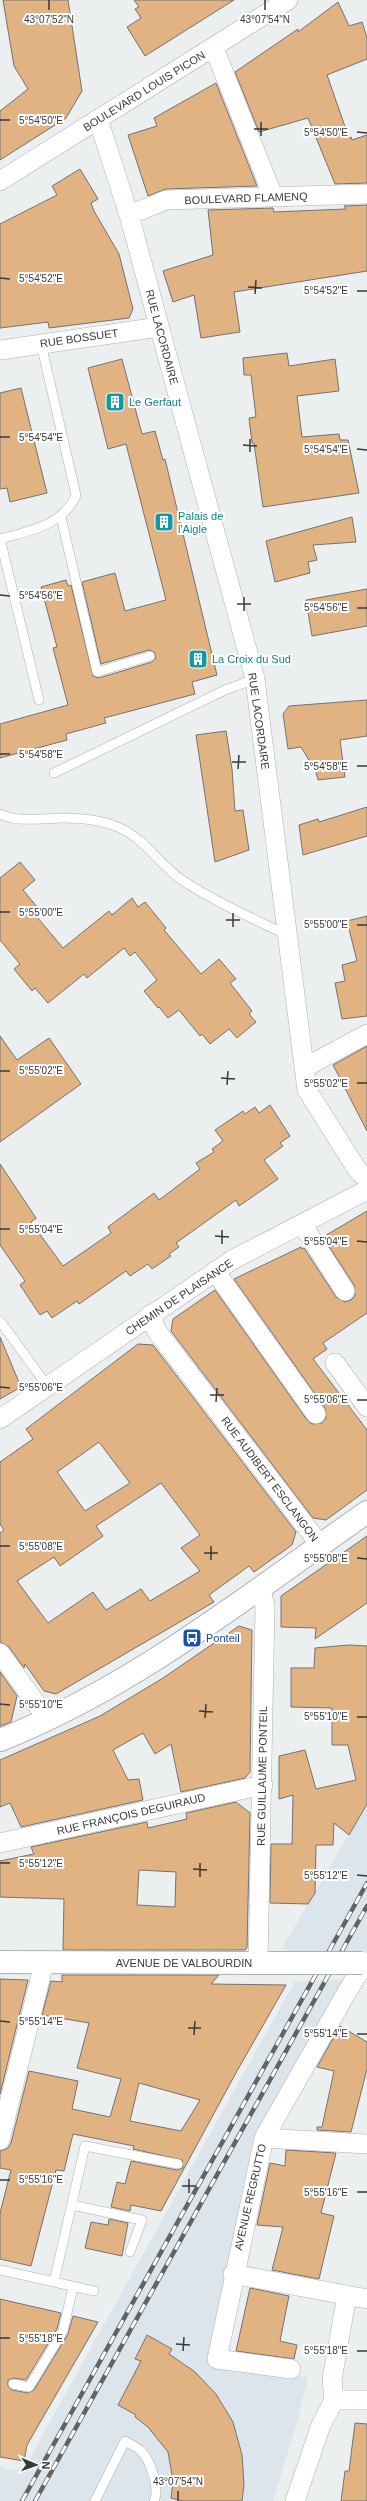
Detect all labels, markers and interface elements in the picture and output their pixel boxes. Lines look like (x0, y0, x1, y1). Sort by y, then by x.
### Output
text: 43°07'52"N (24, 14, 74, 25)
text: 43°07'54"N (240, 14, 290, 25)
street label: BOULEVARD LOUIS PICON (81, 49, 207, 133)
text: 5°54'50"E (19, 115, 63, 126)
text: 5°54'50"E (304, 127, 348, 138)
street label: BOULEVARD FLAMENQ (184, 190, 308, 206)
text: 5°54'52"E (19, 273, 63, 284)
text: 5°54'52"E (304, 285, 348, 296)
street label: RUE LACORDAIRE (144, 288, 180, 386)
street label: RUE BOSSUET (39, 327, 119, 349)
building icon: Le Gerfaut (104, 391, 126, 413)
place label: Le Gerfaut (129, 396, 181, 408)
text: 5°54'54"E (19, 432, 63, 443)
text: 5°54'54"E (304, 444, 348, 455)
place label: Palais de l'Aigle (178, 510, 223, 535)
building icon: Palais de l'Aigle (153, 511, 175, 533)
text: 5°54'56"E (19, 590, 63, 601)
text: 5°54'56"E (304, 602, 348, 613)
building icon: La Croix du Sud (187, 648, 209, 670)
place label: La Croix du Sud (212, 653, 291, 665)
street label: RUE LACORDAIRE (246, 672, 272, 770)
text: 5°54'58"E (19, 749, 63, 760)
text: 5°54'58"E (304, 761, 348, 772)
text: 5°55'00"E (19, 907, 63, 918)
text: 5°55'00"E (304, 919, 348, 930)
text: 5°55'02"E (19, 1065, 63, 1076)
text: 5°55'02"E (304, 1078, 348, 1089)
text: 5°55'04"E (19, 1224, 63, 1235)
text: 5°55'04"E (304, 1236, 348, 1247)
street label: CHEMIN DE PLAISANCE (123, 1257, 235, 1337)
text: 5°55'06"E (19, 1382, 63, 1393)
text: 5°55'06"E (304, 1394, 348, 1405)
street label: RUE AUDIBERT ESCLANGON (219, 1414, 321, 1544)
text: 5°55'08"E (19, 1541, 63, 1552)
text: 5°55'08"E (304, 1553, 348, 1564)
bus stop icon: Ponteil (181, 1627, 203, 1649)
place label: Ponteil (206, 1632, 240, 1644)
text: 5°55'10"E (19, 1699, 63, 1710)
street label: RUE GUILLAUME PONTEIL (255, 1706, 269, 1846)
text: 5°55'10"E (304, 1711, 348, 1722)
street label: RUE FRANÇOIS DEGUIRAUD (56, 1791, 207, 1837)
text: 5°55'12"E (19, 1858, 63, 1869)
text: 5°55'12"E (304, 1870, 348, 1881)
street label: AVENUE DE VALBOURDIN (116, 1957, 252, 1969)
text: 5°55'14"E (19, 2016, 63, 2027)
text: 5°55'14"E (304, 2028, 348, 2039)
street label: AVENUE REGRUTTO (232, 2142, 268, 2251)
text: 5°55'16"E (19, 2174, 63, 2185)
text: 5°55'16"E (304, 2187, 348, 2198)
text: 5°55'18"E (19, 2333, 63, 2344)
text: 5°55'18"E (304, 2345, 348, 2356)
north arrow (16, 2445, 56, 2485)
text: N (40, 2461, 52, 2470)
text: 43°07'54"N (153, 2476, 203, 2487)

